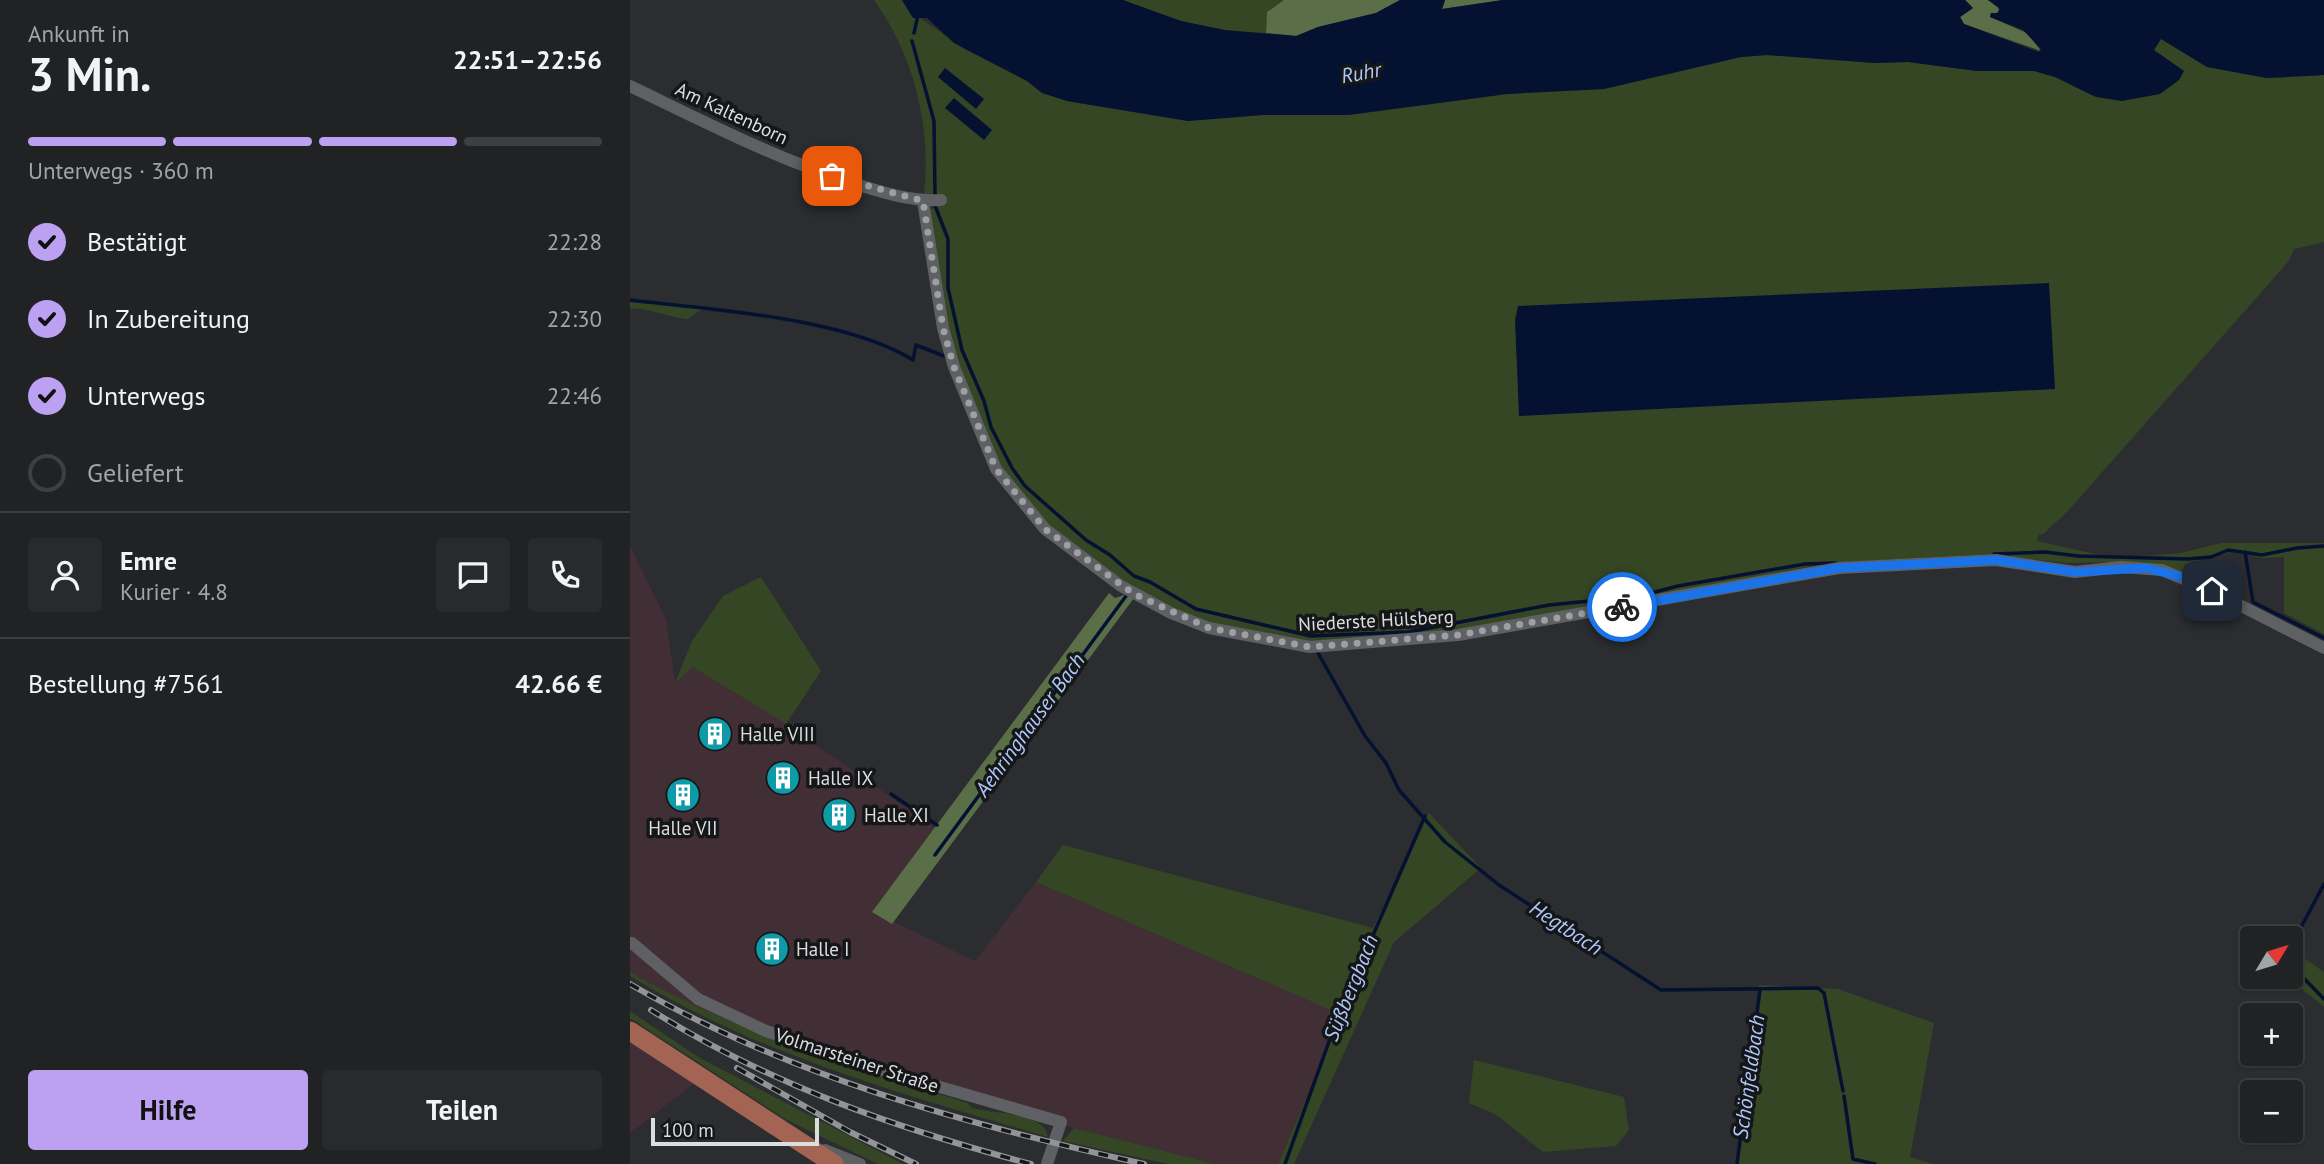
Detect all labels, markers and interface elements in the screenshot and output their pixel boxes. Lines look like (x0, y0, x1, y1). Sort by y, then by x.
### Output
text: Ankunft in (28, 19, 130, 48)
text: 22:51–22:56 (453, 43, 602, 76)
text: 3 Min. (28, 44, 151, 104)
water label: Ruhr (1339, 55, 1385, 89)
street label: Am Kaltenborn (672, 77, 792, 149)
pin (802, 146, 862, 206)
text: Unterwegs · 360 m (28, 156, 214, 185)
icon: bag (813, 157, 851, 195)
icon: check (28, 223, 66, 261)
text: Bestätigt (87, 225, 187, 258)
text: 22:28 (547, 227, 602, 256)
icon: check (28, 300, 66, 338)
text: In Zubereitung (87, 302, 250, 335)
text: 22:30 (547, 304, 602, 333)
icon: check (28, 377, 66, 415)
text: Unterwegs (87, 379, 205, 412)
text: 22:46 (547, 381, 602, 410)
text: Geliefert (87, 456, 184, 489)
button: person (28, 538, 102, 612)
button: chat (436, 538, 510, 612)
button: phone (528, 538, 602, 612)
text: Emre (120, 544, 177, 577)
pin (2182, 561, 2242, 621)
courier (1587, 572, 1657, 642)
icon: home (2193, 572, 2231, 610)
text: Kurier · 4.8 (120, 577, 228, 606)
icon: bike (1603, 588, 1641, 626)
street label: Niederste Hülsberg (1298, 604, 1454, 636)
water label: Aehringhauser Bach (968, 648, 1091, 803)
text: Bestellung #7561 (28, 667, 224, 700)
text: 42.66 € (515, 667, 602, 700)
building icon: Halle VIII (696, 715, 734, 753)
place label: Halle VIII (740, 722, 815, 746)
building icon: Halle IX (764, 759, 802, 797)
place label: Halle IX (808, 766, 874, 790)
building icon: Halle VII (664, 776, 702, 814)
building icon: Halle XI (820, 796, 858, 834)
place label: Halle XI (864, 803, 929, 827)
place label: Halle VII (648, 816, 718, 840)
water label: Hegtbach (1525, 894, 1608, 961)
north arrow (2240, 926, 2303, 989)
map controls (2240, 926, 2303, 1143)
building icon: Halle I (753, 930, 791, 968)
water label: Süßbergbach (1317, 931, 1384, 1045)
place label: Halle I (796, 937, 850, 961)
button: + (2240, 1003, 2303, 1066)
water label: Schönfeldbach (1726, 1013, 1771, 1141)
street label: Volmarsteiner Straße (771, 1022, 942, 1098)
button: Hilfe (28, 1070, 308, 1150)
button: Teilen (322, 1070, 602, 1150)
button: − (2240, 1080, 2303, 1143)
scale bar (651, 1115, 819, 1147)
text: 100 m (662, 1118, 714, 1142)

